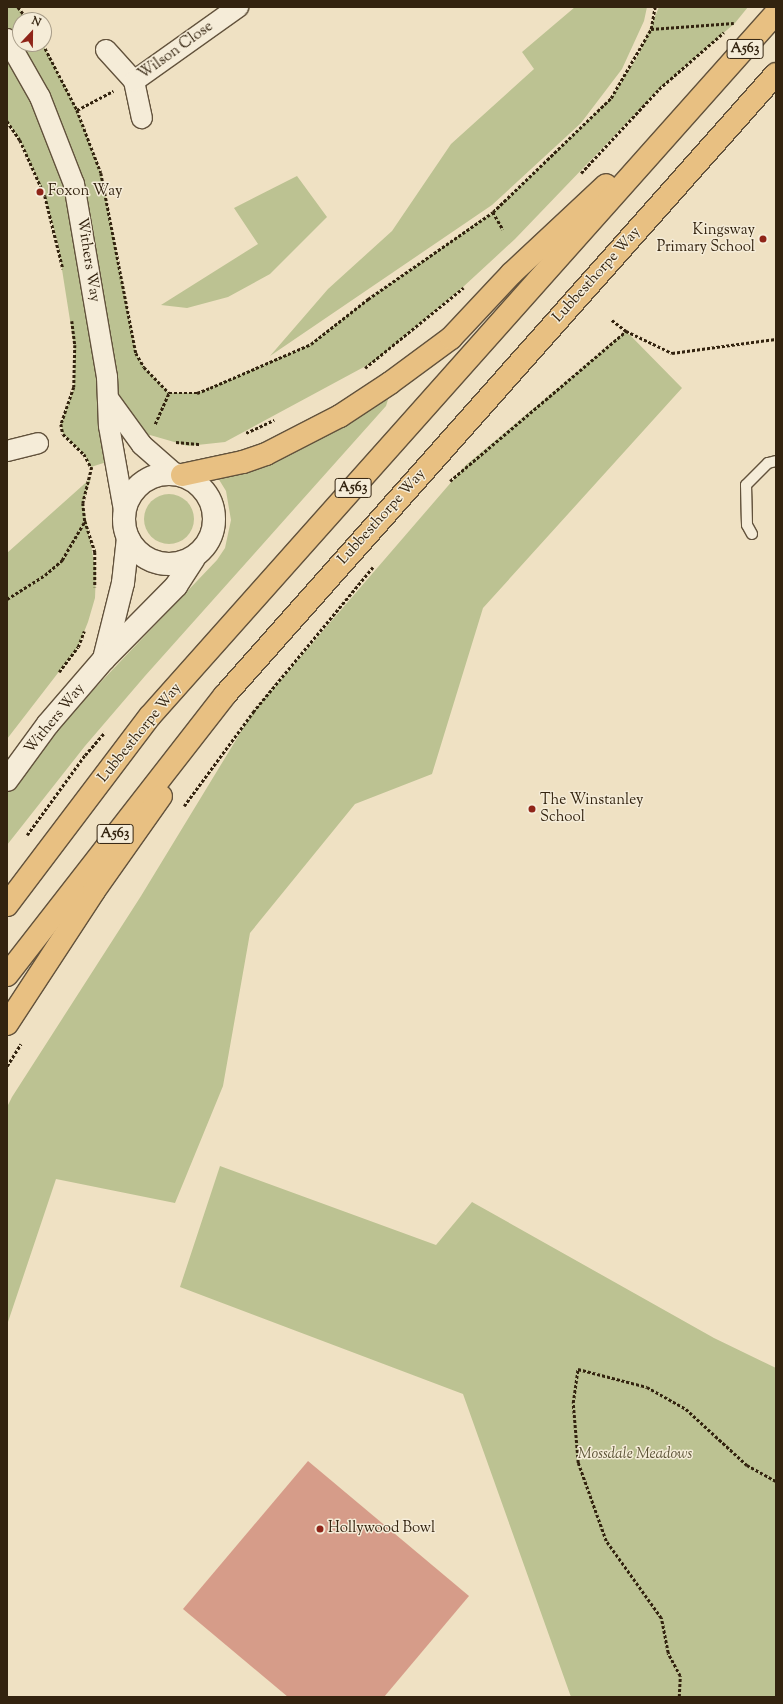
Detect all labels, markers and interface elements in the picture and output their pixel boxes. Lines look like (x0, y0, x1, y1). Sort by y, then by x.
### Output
north arrow (12, 12, 52, 52)
text: N (29, 13, 43, 31)
street label: Wilson Close (135, 18, 217, 84)
road number: A563 (726, 37, 764, 61)
place label: Foxon Way (48, 183, 122, 201)
marker: Foxon Way (35, 187, 45, 197)
street label: Withers Way (72, 216, 104, 304)
place label: Kingsway Primary School (657, 221, 755, 256)
street label: Lubbesthorpe Way (549, 223, 645, 327)
marker: Kingsway Primary School (758, 234, 768, 244)
street label: Lubbesthorpe Way (334, 465, 430, 569)
road number: A563 (334, 476, 372, 500)
street label: Withers Way (21, 680, 89, 758)
street label: Lubbesthorpe Way (94, 680, 186, 786)
place label: The Winstanley School (540, 791, 643, 826)
marker: The Winstanley School (527, 804, 537, 814)
road number: A563 (96, 822, 134, 846)
park label: Mossdale Meadows (578, 1446, 692, 1464)
place label: Hollywood Bowl (328, 1520, 435, 1538)
marker: Hollywood Bowl (315, 1524, 325, 1534)

